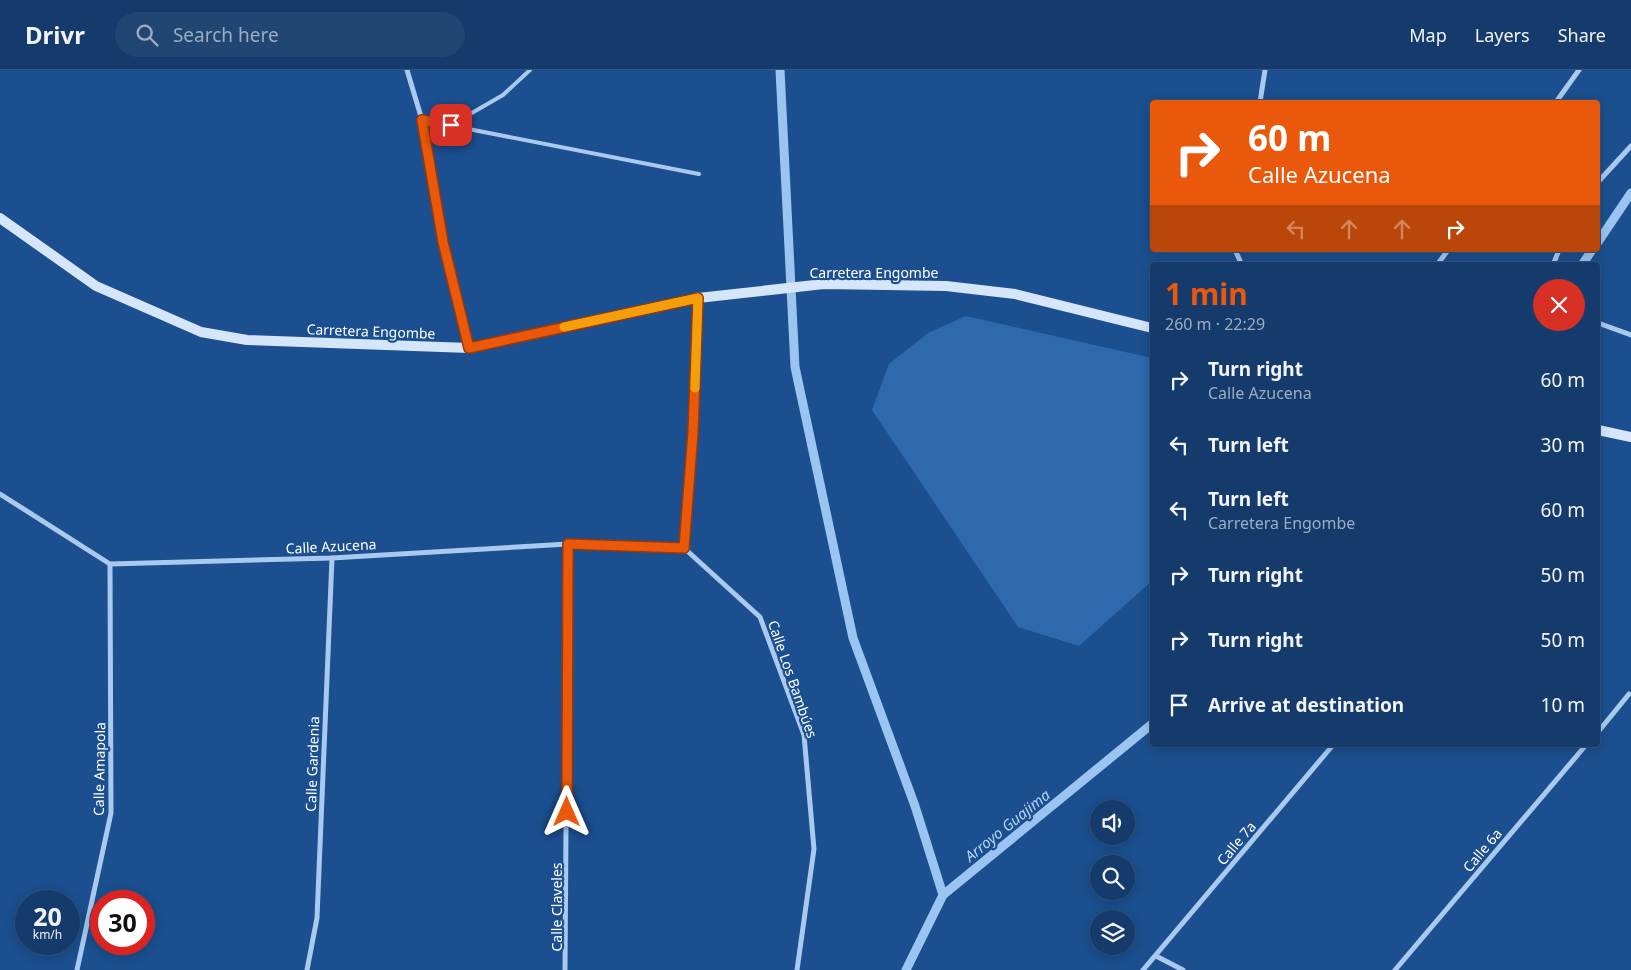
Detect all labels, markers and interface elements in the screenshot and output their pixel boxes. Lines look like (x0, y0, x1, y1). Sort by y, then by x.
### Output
search box (115, 12, 465, 57)
text: Drivr (25, 18, 85, 51)
icon: search (133, 21, 161, 49)
text: Search here (173, 22, 279, 48)
text: Map (1409, 23, 1447, 47)
text: Layers (1475, 23, 1530, 47)
text: Share (1558, 23, 1606, 47)
pin (430, 104, 472, 146)
icon: arrive (437, 111, 465, 139)
text: 60 m (1248, 114, 1331, 161)
icon: right (1165, 120, 1230, 185)
text: Calle Azucena (1248, 159, 1391, 189)
icon: left (1282, 215, 1310, 243)
icon: ahead (1335, 215, 1363, 243)
icon: ahead (1388, 215, 1416, 243)
icon: right (1441, 215, 1469, 243)
street label: Carretera Engombe (810, 263, 939, 282)
text: 1 min (1165, 273, 1248, 314)
button: close (1533, 279, 1585, 331)
text: 260 m · 22:29 (1165, 313, 1265, 335)
street label: Carretera Engombe (306, 319, 436, 343)
text: Turn right (1208, 356, 1303, 382)
icon: right (1165, 366, 1193, 394)
text: 60 m (1541, 367, 1585, 393)
text: Calle Azucena (1208, 382, 1312, 404)
icon: left (1165, 431, 1193, 459)
text: Turn left (1208, 432, 1289, 458)
text: 30 m (1541, 432, 1585, 458)
text: Turn left (1208, 486, 1289, 512)
icon: left (1165, 496, 1193, 524)
text: 60 m (1541, 497, 1585, 523)
text: Carretera Engombe (1208, 512, 1355, 534)
street label: Calle Azucena (285, 534, 377, 558)
icon: right (1165, 561, 1193, 589)
text: Turn right (1208, 562, 1303, 588)
text: 50 m (1541, 562, 1585, 588)
street label: Calle Los Bambúes (764, 618, 822, 741)
icon: right (1165, 626, 1193, 654)
text: Turn right (1208, 627, 1303, 653)
text: 50 m (1541, 627, 1585, 653)
icon: arrive (1165, 691, 1193, 719)
text: Arrive at destination (1208, 692, 1404, 718)
text: 10 m (1541, 692, 1585, 718)
street label: Calle Gardenia (301, 716, 323, 812)
street label: Calle Amapola (89, 722, 109, 816)
water label: Arroyo Guajima (959, 784, 1054, 866)
position arrow (540, 785, 592, 837)
map controls (1090, 800, 1135, 955)
button: sound (1090, 800, 1135, 845)
street label: Calle 7a (1212, 817, 1260, 869)
street label: Calle 6a (1458, 824, 1506, 876)
button: search (1090, 855, 1135, 900)
street label: Calle Claveles (547, 862, 566, 952)
speed limit sign: 30 (90, 890, 155, 955)
text: 20 (33, 899, 62, 933)
button: layers (1090, 910, 1135, 955)
text: km/h (33, 926, 62, 943)

